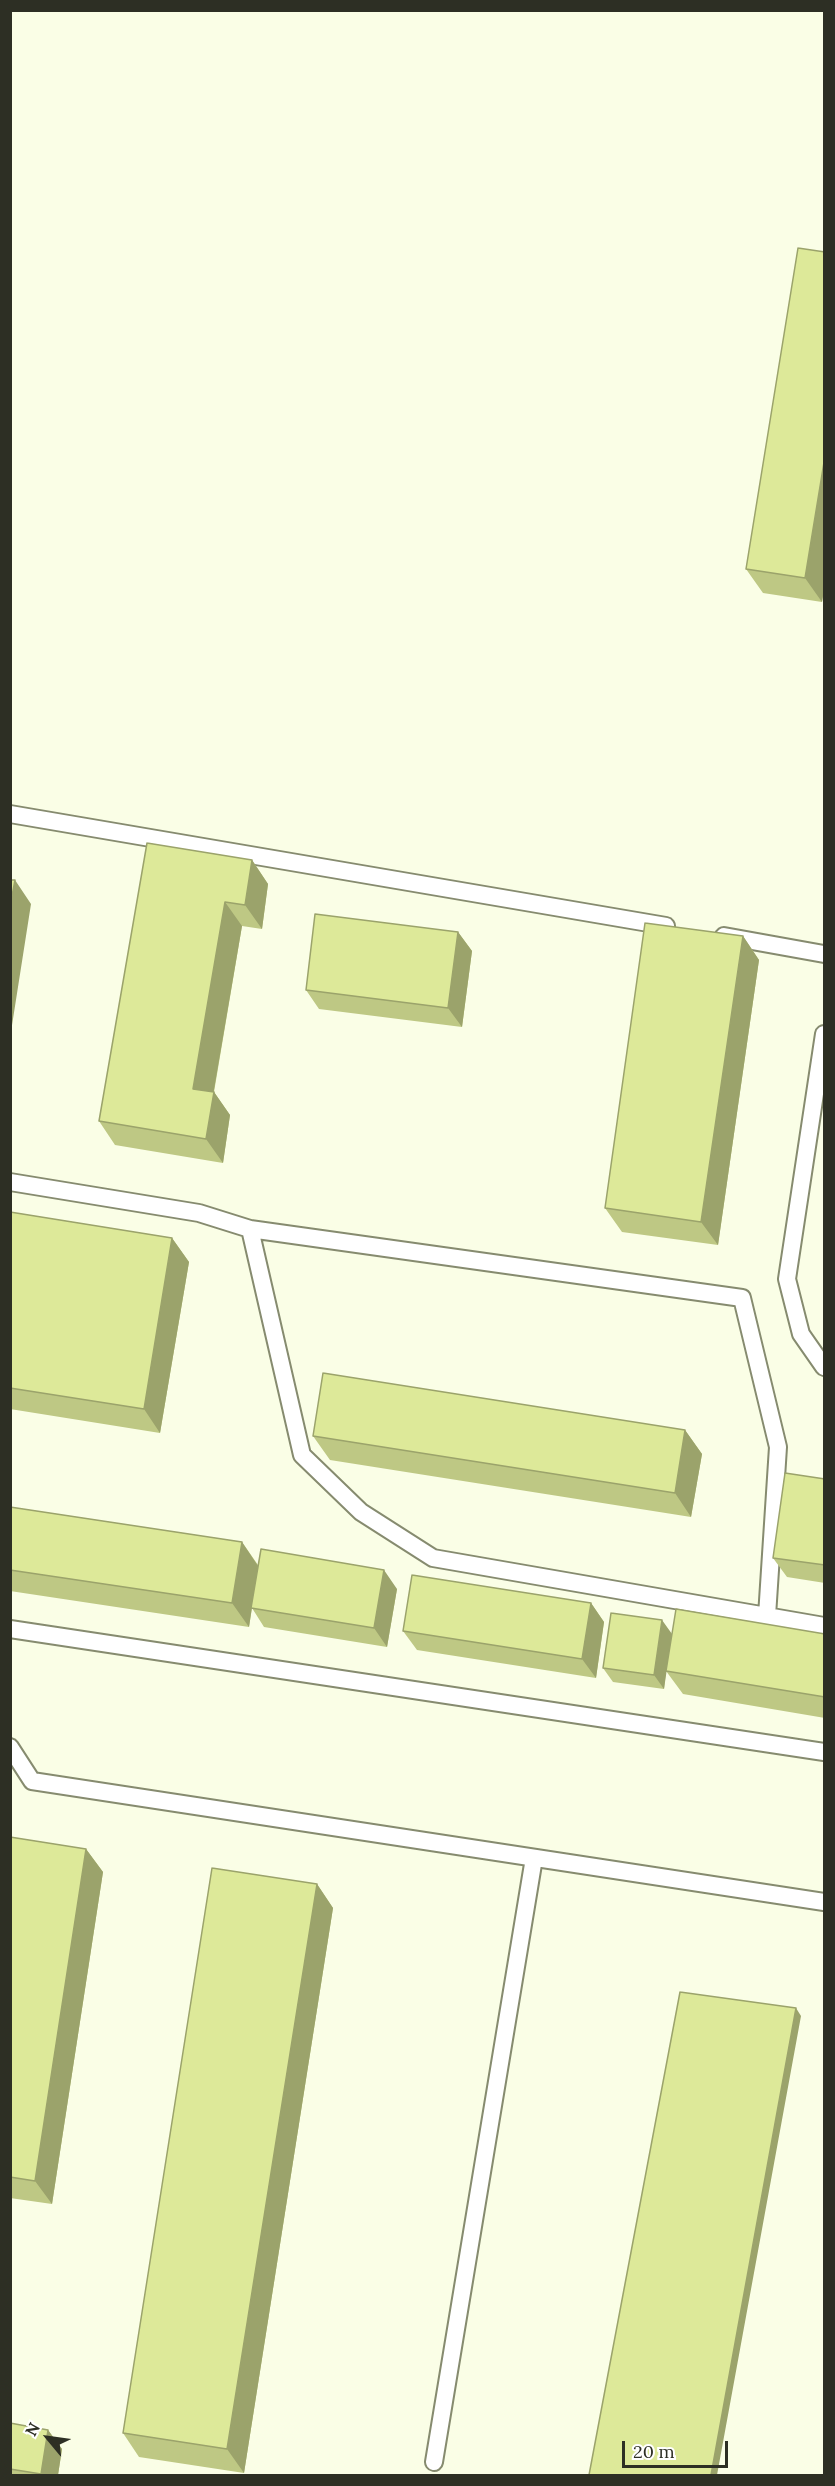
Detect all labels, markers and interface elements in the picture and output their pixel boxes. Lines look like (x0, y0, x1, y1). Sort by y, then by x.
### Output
north arrow (18, 2408, 78, 2468)
text: N (21, 2419, 44, 2440)
scale bar (625, 2429, 732, 2467)
text: 20 m (633, 2440, 675, 2463)

